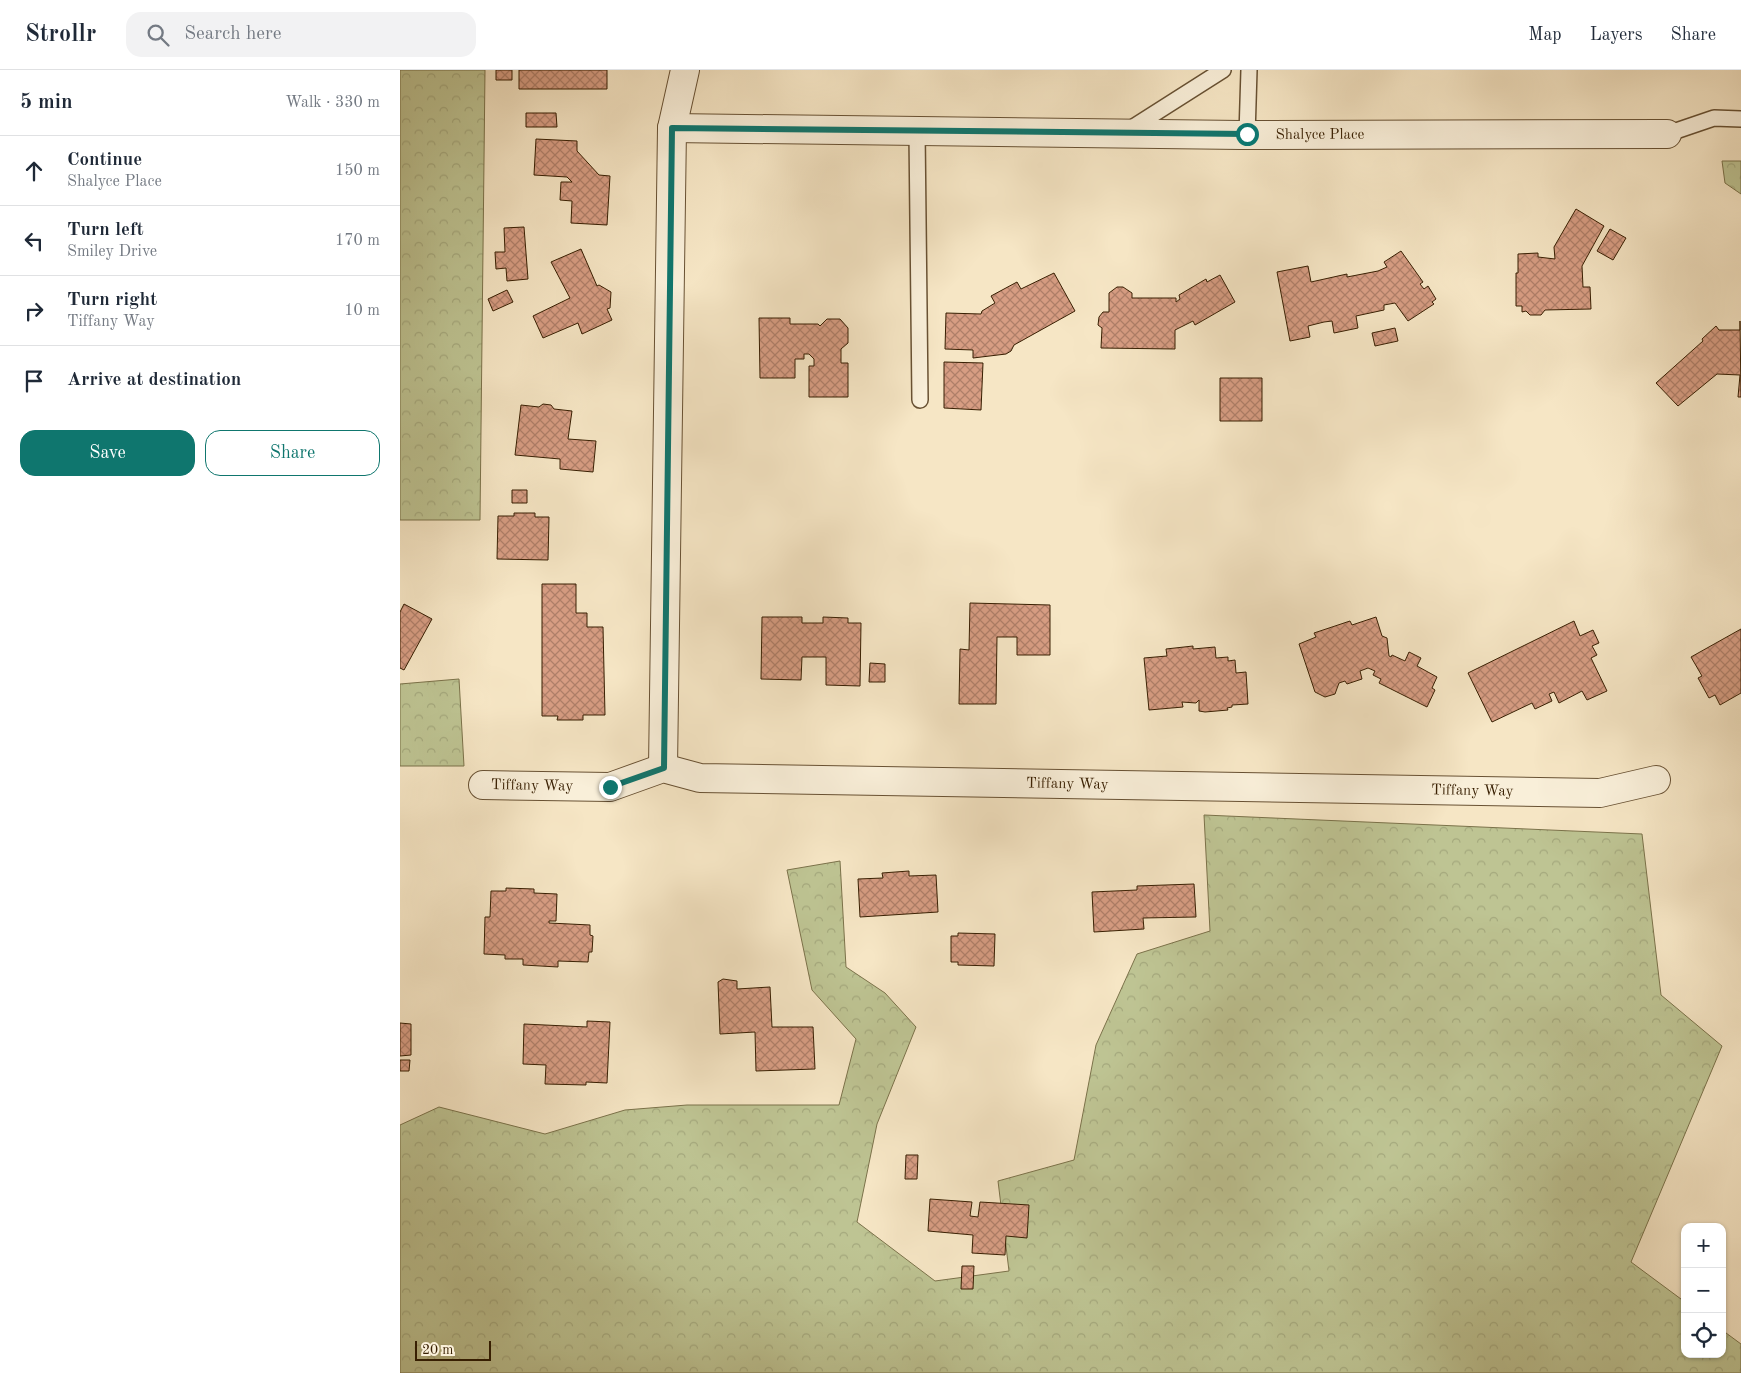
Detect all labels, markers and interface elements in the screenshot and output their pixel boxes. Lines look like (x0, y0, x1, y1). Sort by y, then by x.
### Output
search box (126, 12, 476, 57)
icon: search (144, 21, 172, 49)
text: Strollr (25, 23, 96, 47)
text: Search here (184, 25, 282, 44)
text: Map (1528, 26, 1562, 44)
text: Layers (1590, 26, 1642, 44)
text: Share (1670, 26, 1716, 44)
text: 5 min (20, 92, 73, 113)
text: Walk · 330 m (285, 95, 380, 111)
route start (1236, 123, 1259, 146)
street label: Shalyce Place (1275, 127, 1365, 142)
text: Continue (67, 151, 142, 170)
icon: ahead (20, 157, 48, 185)
text: 150 m (335, 163, 380, 179)
text: Shalyce Place (67, 174, 162, 190)
text: Turn left (67, 221, 144, 240)
icon: left (20, 227, 48, 255)
text: 170 m (335, 233, 380, 249)
text: Smiley Drive (67, 244, 157, 260)
text: Turn right (67, 291, 157, 310)
icon: right (20, 297, 48, 325)
text: 10 m (344, 303, 380, 319)
text: Tiffany Way (67, 314, 155, 330)
icon: arrive (20, 367, 48, 395)
text: Arrive at destination (67, 371, 241, 390)
button: Save (20, 430, 195, 476)
button: Share (205, 430, 380, 476)
route end (599, 776, 622, 799)
street label: Tiffany Way (1026, 776, 1109, 792)
street label: Tiffany Way (491, 778, 573, 794)
street label: Tiffany Way (1431, 783, 1514, 799)
map controls (1681, 1223, 1726, 1358)
button: + (1681, 1223, 1726, 1268)
button: − (1681, 1268, 1726, 1313)
button: locate (1681, 1313, 1726, 1358)
scale bar (415, 1338, 491, 1361)
text: 20 m (422, 1343, 453, 1357)

